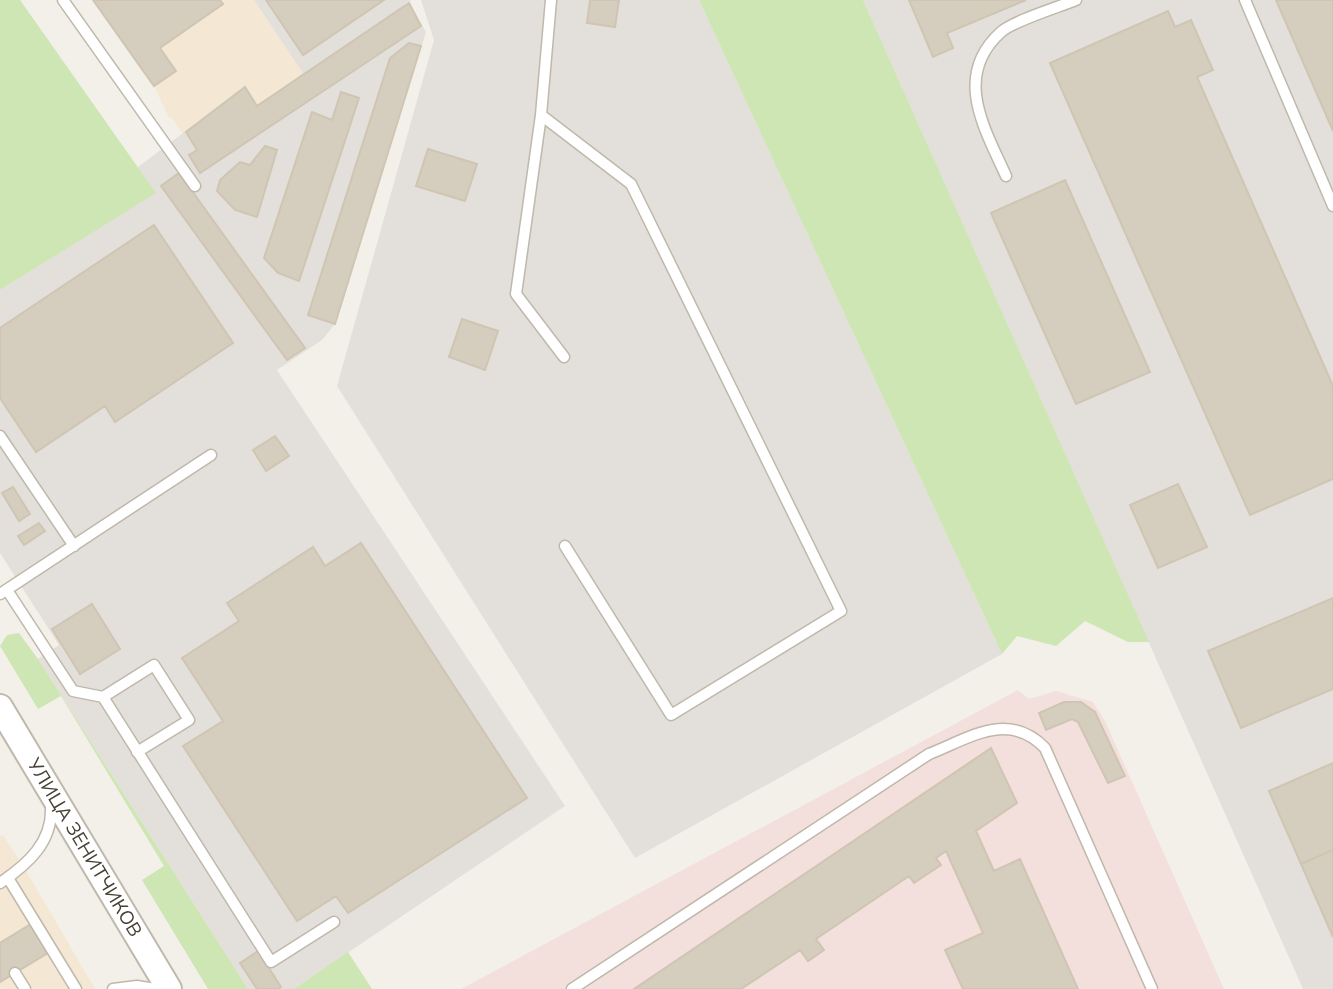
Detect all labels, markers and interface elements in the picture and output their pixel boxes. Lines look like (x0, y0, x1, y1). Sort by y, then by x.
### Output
street label: УЛИЦА ЗЕНИТЧИКОВ (20, 753, 148, 942)

